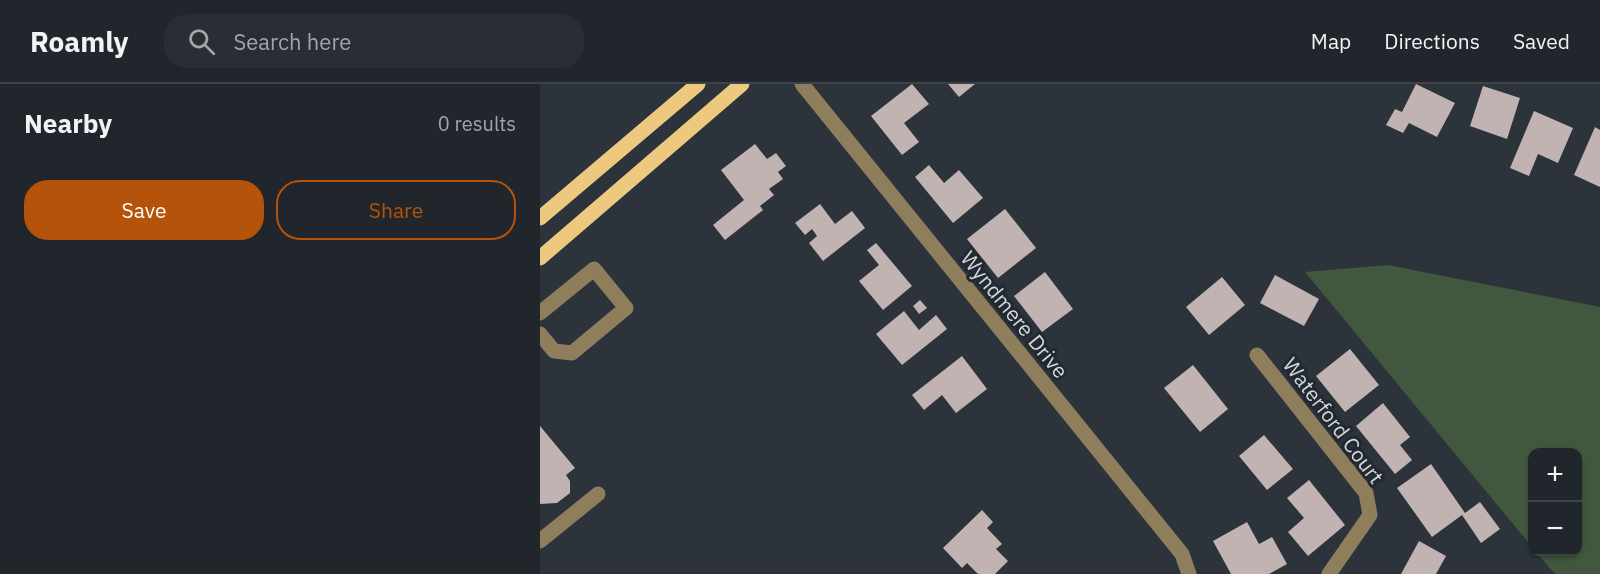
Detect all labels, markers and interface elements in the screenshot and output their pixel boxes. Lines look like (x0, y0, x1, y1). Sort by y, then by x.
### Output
search box (164, 14, 584, 68)
text: Roamly (30, 23, 128, 60)
icon: search (185, 25, 218, 58)
text: Search here (233, 27, 351, 56)
text: Map (1311, 27, 1351, 55)
text: Directions (1384, 27, 1480, 55)
text: Saved (1513, 27, 1570, 55)
text: Nearby (24, 106, 112, 140)
text: 0 results (438, 110, 516, 137)
button: Save (24, 180, 264, 240)
button: Share (276, 180, 516, 240)
street label: Wyndmere Drive (955, 245, 1075, 384)
street label: Waterford Court (1277, 352, 1391, 489)
map controls (1528, 448, 1582, 556)
button: + (1528, 448, 1582, 502)
button: − (1528, 502, 1582, 556)

